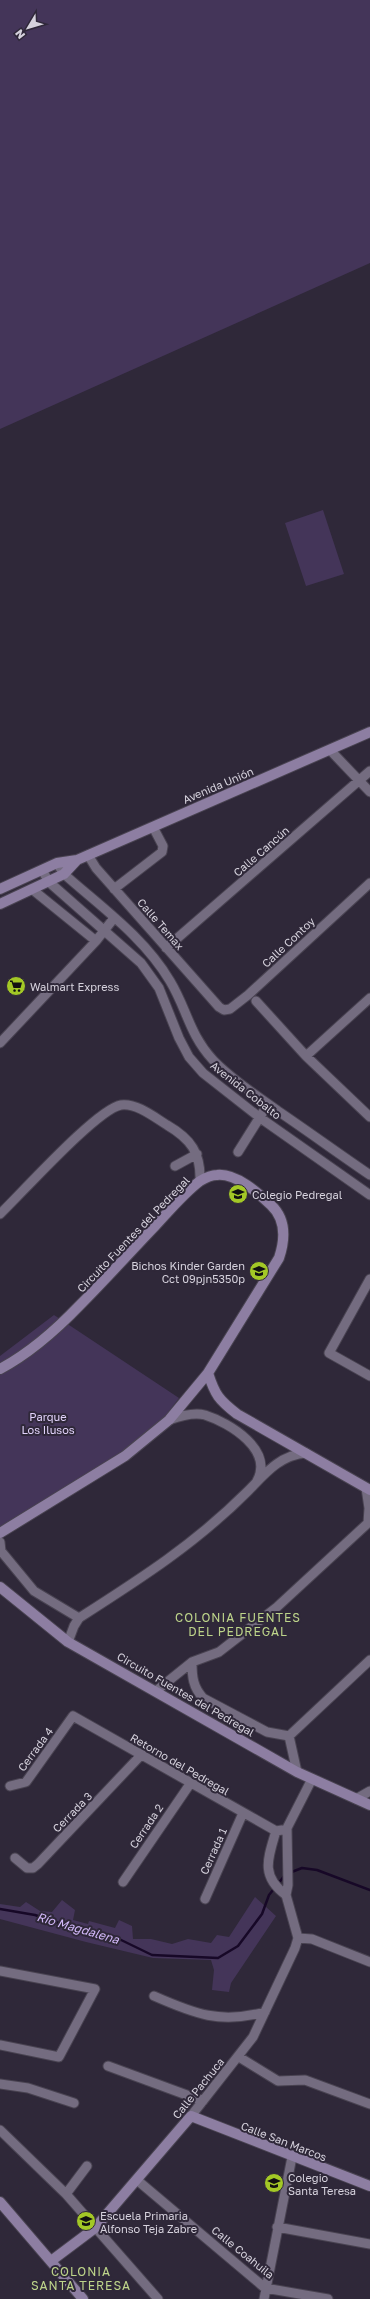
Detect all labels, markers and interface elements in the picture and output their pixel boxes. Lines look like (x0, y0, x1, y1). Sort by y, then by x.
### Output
north arrow (8, 8, 48, 48)
text: N (12, 27, 27, 42)
street label: Avenida Unión (181, 764, 255, 806)
street label: Calle Cancún (230, 823, 292, 879)
street label: Calle Temax (135, 896, 187, 952)
street label: Calle Contoy (259, 914, 317, 970)
supermarket icon: Walmart Express (5, 975, 27, 997)
place label: Walmart Express (30, 980, 119, 993)
street label: Avenida Cobalto (208, 1058, 284, 1122)
street label: Circuito Fuentes del Pedregal (74, 1173, 192, 1295)
school or university icon: Colegio Pedregal (227, 1183, 249, 1205)
place label: Colegio Pedregal (252, 1188, 343, 1201)
place label: Bichos Kinder Garden Cct 09pjn5350p (131, 1259, 245, 1285)
school or university icon: Bichos Kinder Garden Cct 09pjn5350p (248, 1260, 270, 1282)
park label: Parque Los Ilusos (21, 1410, 75, 1436)
district label: COLONIA FUENTES DEL PEDREGAL (175, 1610, 301, 1639)
street label: Circuito Fuentes del Pedregal (115, 1649, 257, 1739)
street label: Cerrada 4 (15, 1724, 55, 1773)
street label: Retorno del Pedregal (128, 1730, 232, 1798)
street label: Cerrada 3 (50, 1789, 94, 1835)
street label: Cerrada 2 (126, 1801, 166, 1851)
street label: Cerrada 1 (197, 1826, 229, 1876)
water label: Río Magdalena (35, 1909, 122, 1947)
street label: Calle Pachuca (169, 2055, 227, 2121)
street label: Calle San Marcos (239, 2119, 329, 2163)
place label: Colegio Santa Teresa (288, 2171, 356, 2197)
school or university icon: Colegio Santa Teresa (263, 2172, 285, 2194)
place label: Escuela Primaria Alfonso Teja Zabre (100, 2209, 197, 2235)
school or university icon: Escuela Primaria Alfonso Teja Zabre (75, 2210, 97, 2232)
street label: Calle Coahuila (209, 2223, 277, 2281)
district label: COLONIA SANTA TERESA (31, 2264, 131, 2293)

